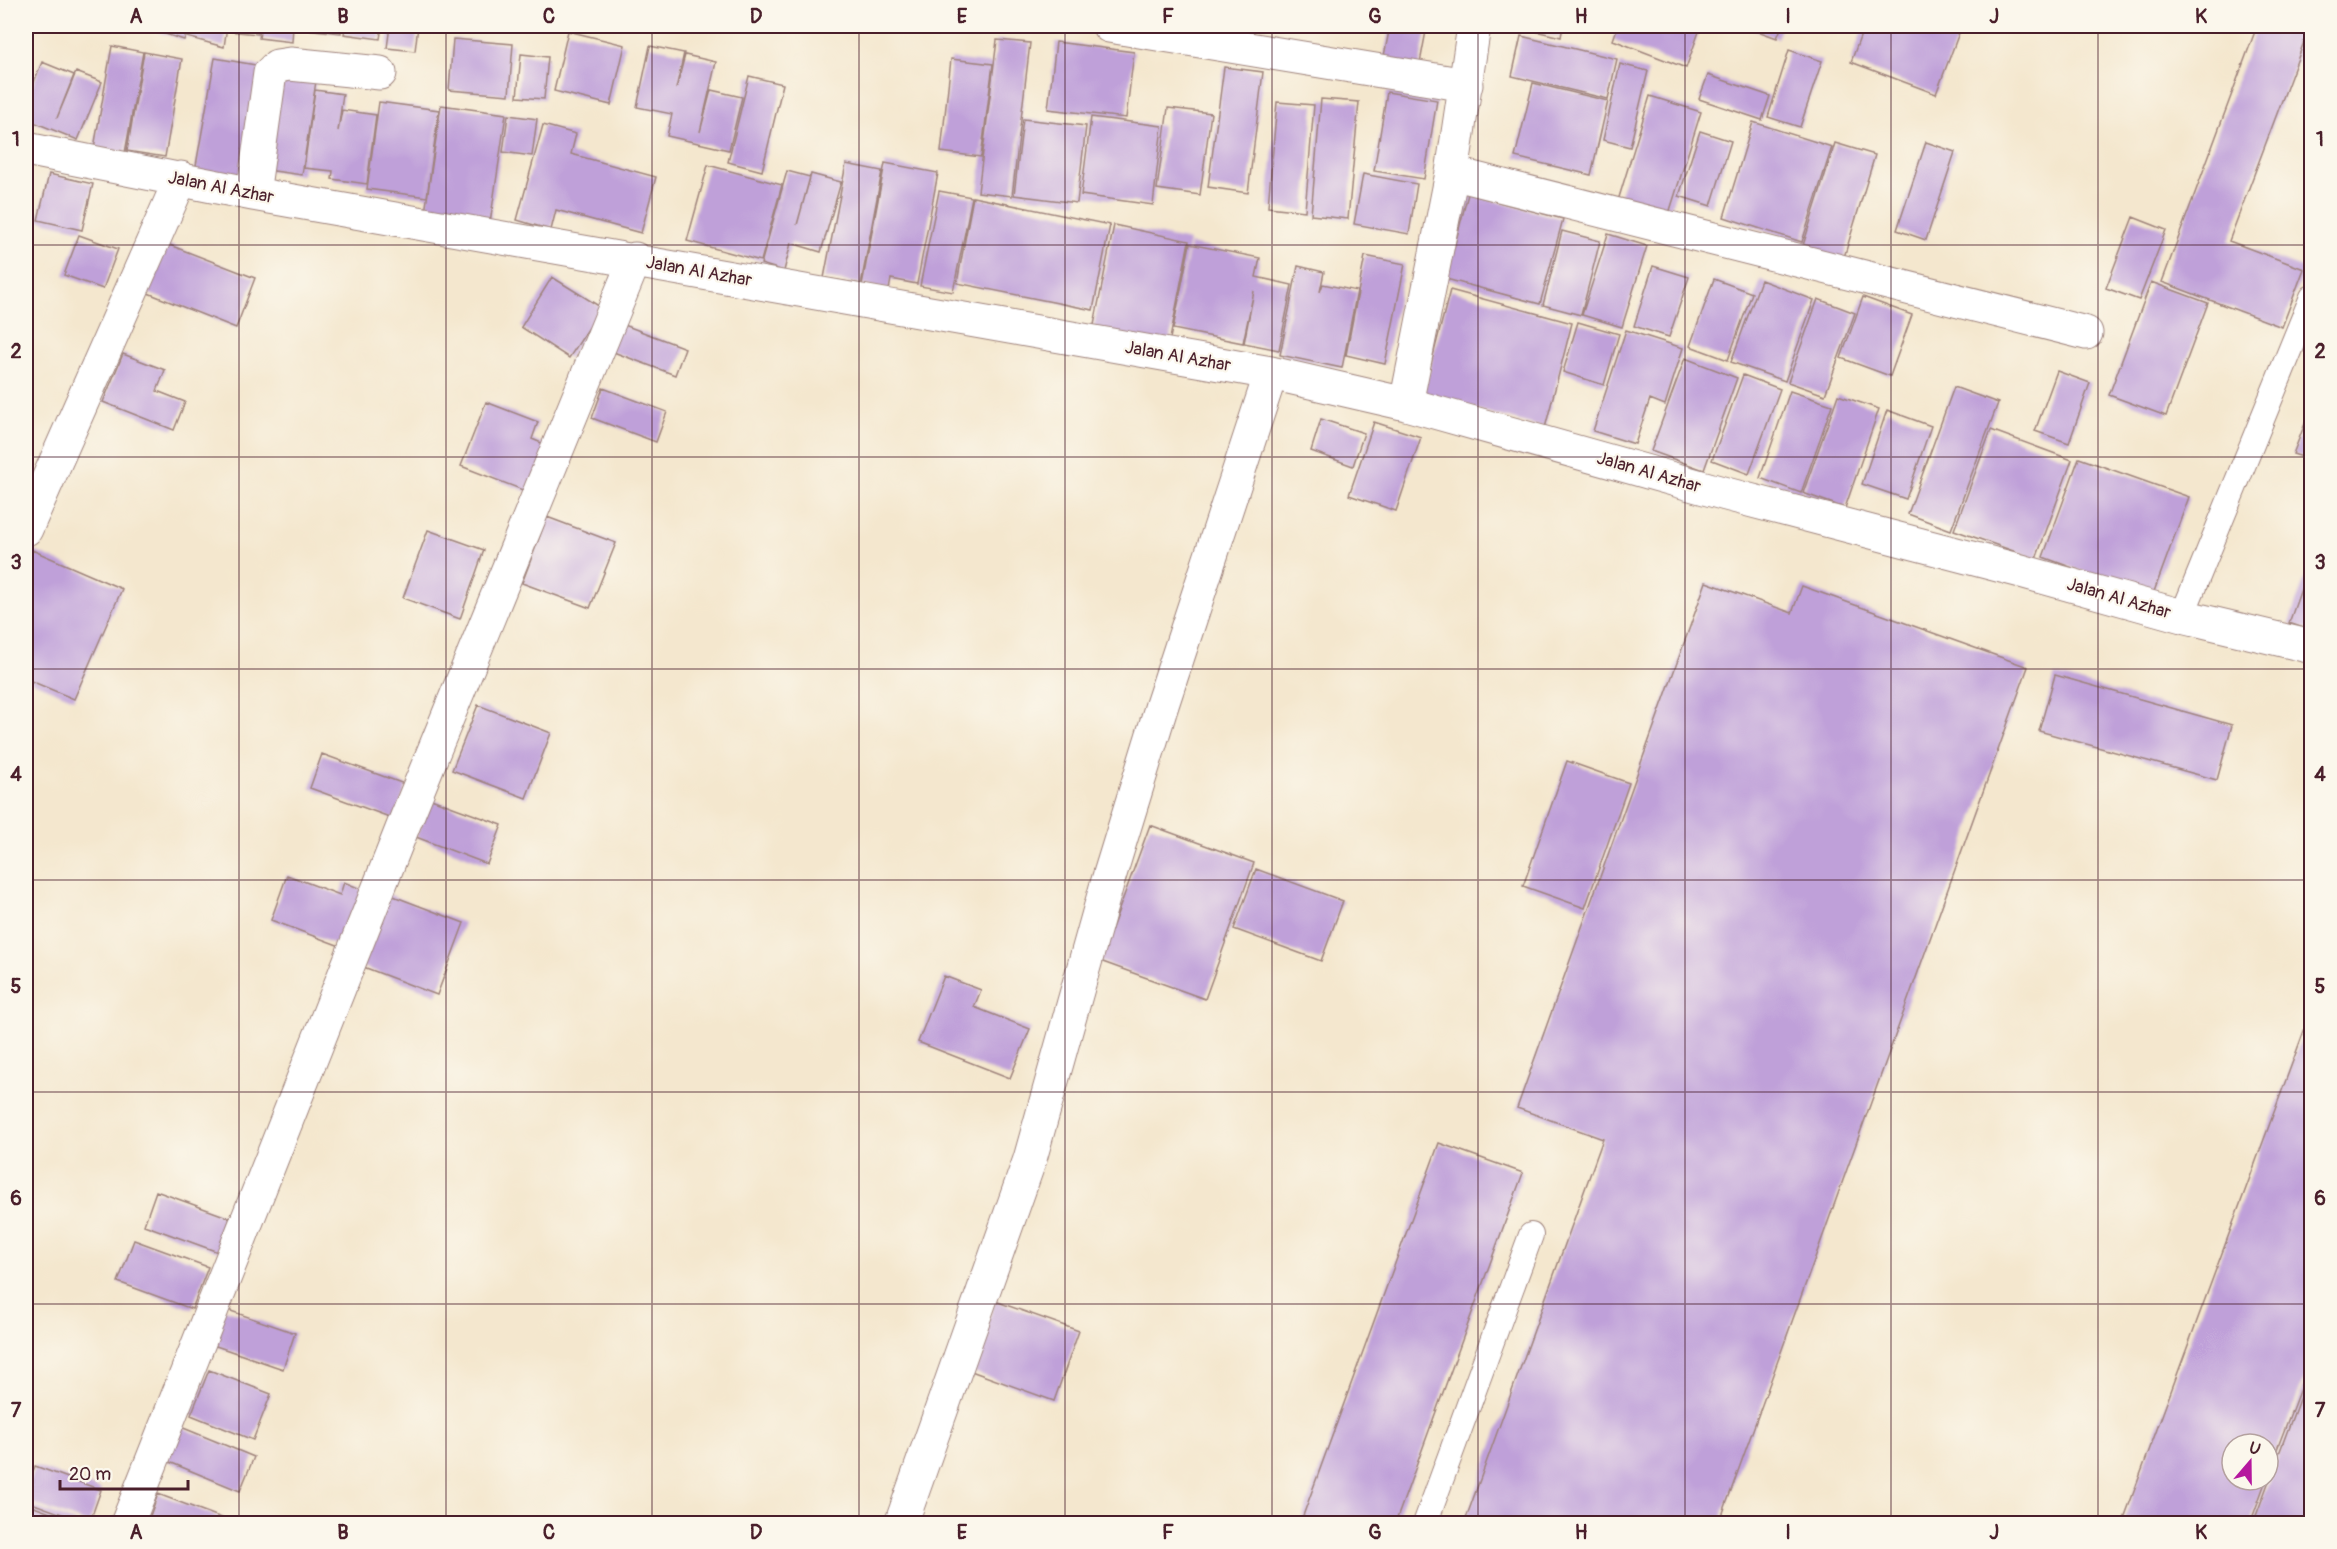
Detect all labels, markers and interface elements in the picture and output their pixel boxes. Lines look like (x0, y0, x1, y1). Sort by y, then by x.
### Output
text: A (130, 4, 143, 29)
text: B (337, 4, 349, 29)
text: C (543, 4, 555, 29)
text: D (750, 4, 763, 29)
text: E (957, 4, 968, 29)
text: F (1162, 4, 1174, 29)
text: G (1368, 4, 1382, 29)
text: H (1575, 4, 1588, 29)
text: I (1785, 4, 1791, 29)
text: J (1989, 4, 1999, 29)
text: K (2195, 4, 2207, 29)
text: 1 (12, 127, 20, 152)
text: 1 (2316, 127, 2324, 152)
street label: Jalan Al Azhar (166, 166, 276, 209)
street label: Jalan Al Azhar (644, 251, 754, 292)
street label: Jalan Al Azhar (1123, 336, 1233, 377)
text: 2 (10, 339, 22, 364)
text: 2 (2314, 339, 2326, 364)
street label: Jalan Al Azhar (1594, 447, 1704, 498)
text: 3 (10, 550, 22, 575)
text: 3 (2314, 550, 2326, 575)
street label: Jalan Al Azhar (2064, 573, 2174, 624)
text: 4 (10, 762, 22, 787)
text: 4 (2314, 762, 2326, 787)
text: 5 (11, 974, 22, 999)
text: 5 (2315, 974, 2326, 999)
text: 6 (10, 1186, 22, 1211)
text: 6 (2314, 1186, 2326, 1211)
text: 7 (11, 1398, 22, 1423)
text: 7 (2315, 1398, 2326, 1423)
north arrow (2220, 1432, 2280, 1492)
text: U (2246, 1438, 2264, 1460)
scale bar (60, 1453, 188, 1491)
text: 20 m (69, 1463, 111, 1486)
text: A (130, 1520, 143, 1545)
text: B (337, 1520, 349, 1545)
text: C (543, 1520, 555, 1545)
text: D (750, 1520, 763, 1545)
text: E (957, 1520, 968, 1545)
text: F (1162, 1520, 1174, 1545)
text: G (1368, 1520, 1382, 1545)
text: H (1575, 1520, 1588, 1545)
text: I (1785, 1520, 1791, 1545)
text: J (1989, 1520, 1999, 1545)
text: K (2195, 1520, 2207, 1545)

